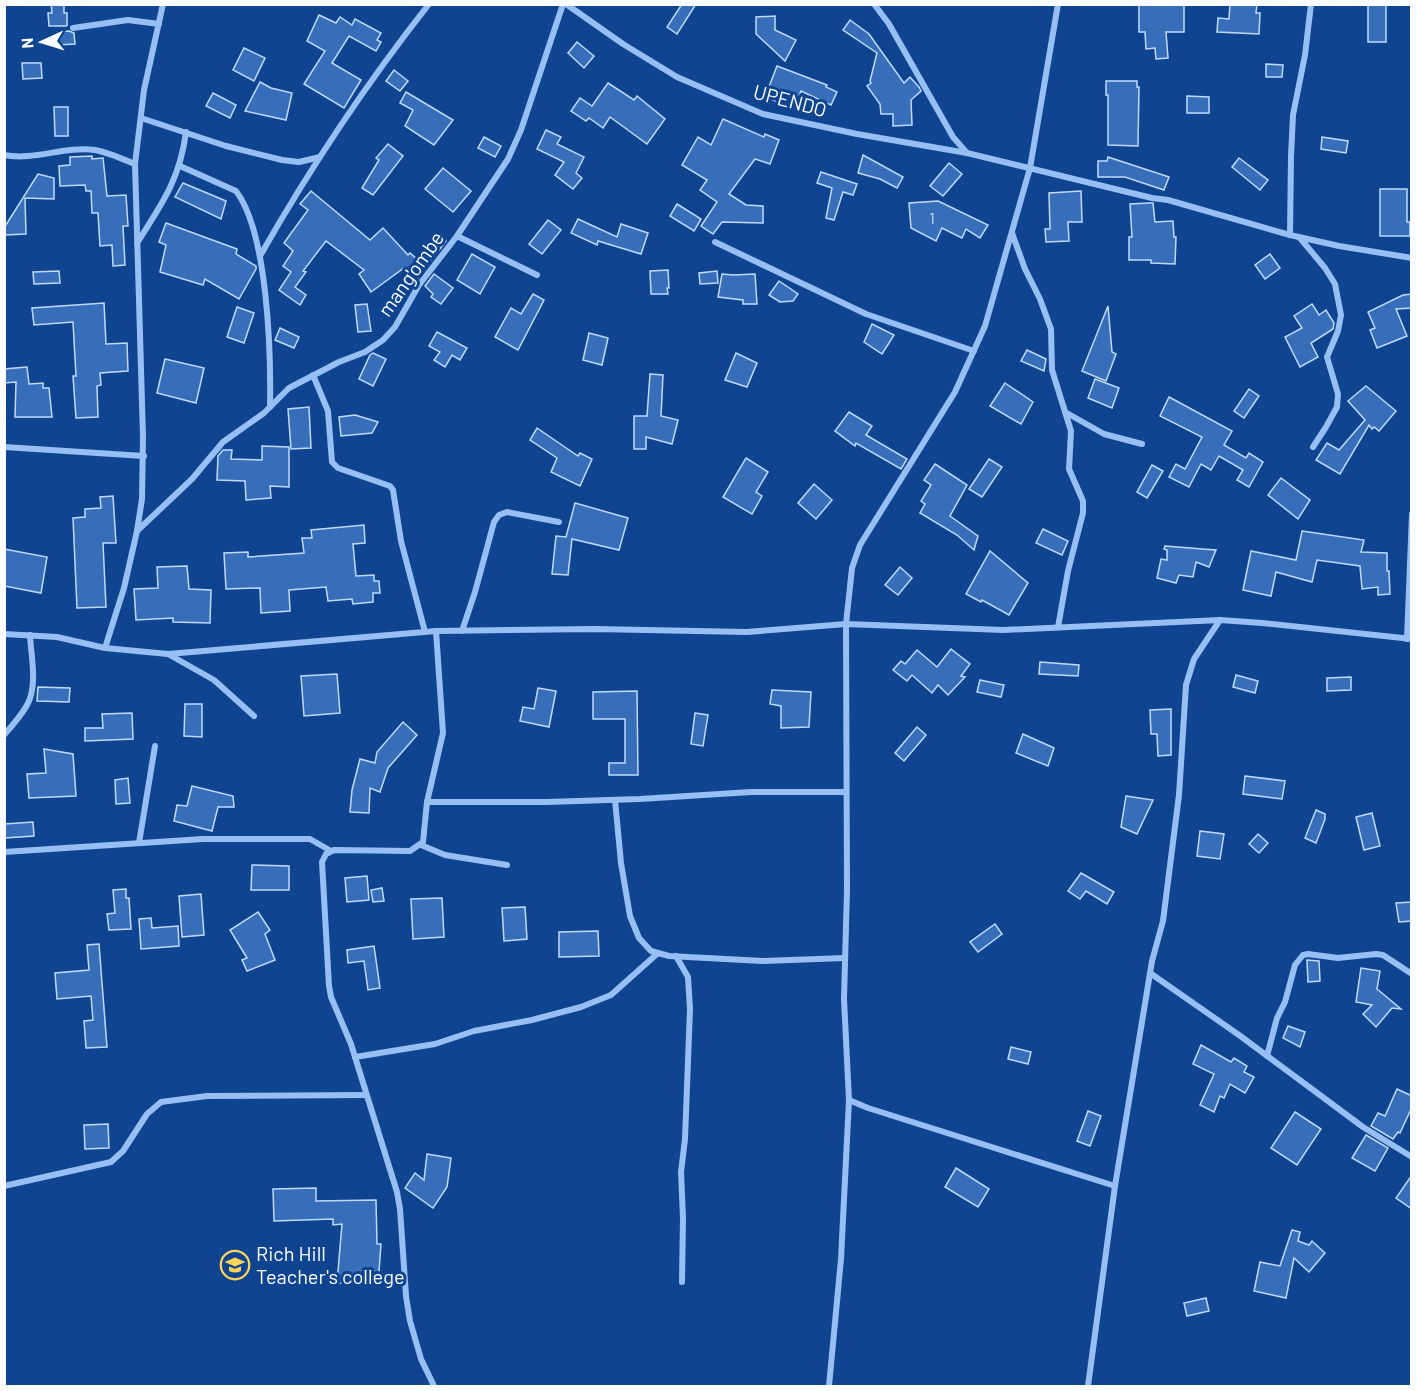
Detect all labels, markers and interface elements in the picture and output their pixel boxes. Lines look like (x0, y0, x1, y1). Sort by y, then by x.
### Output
north arrow (12, 12, 72, 72)
text: N (17, 37, 36, 49)
street label: UPENDO (751, 79, 830, 121)
house number: 1 (929, 208, 935, 227)
street label: mang'ombe (372, 226, 448, 321)
place label: Rich Hill Teacher's college (256, 1241, 405, 1288)
school or university icon: Rich Hill Teacher's college (219, 1249, 251, 1281)

